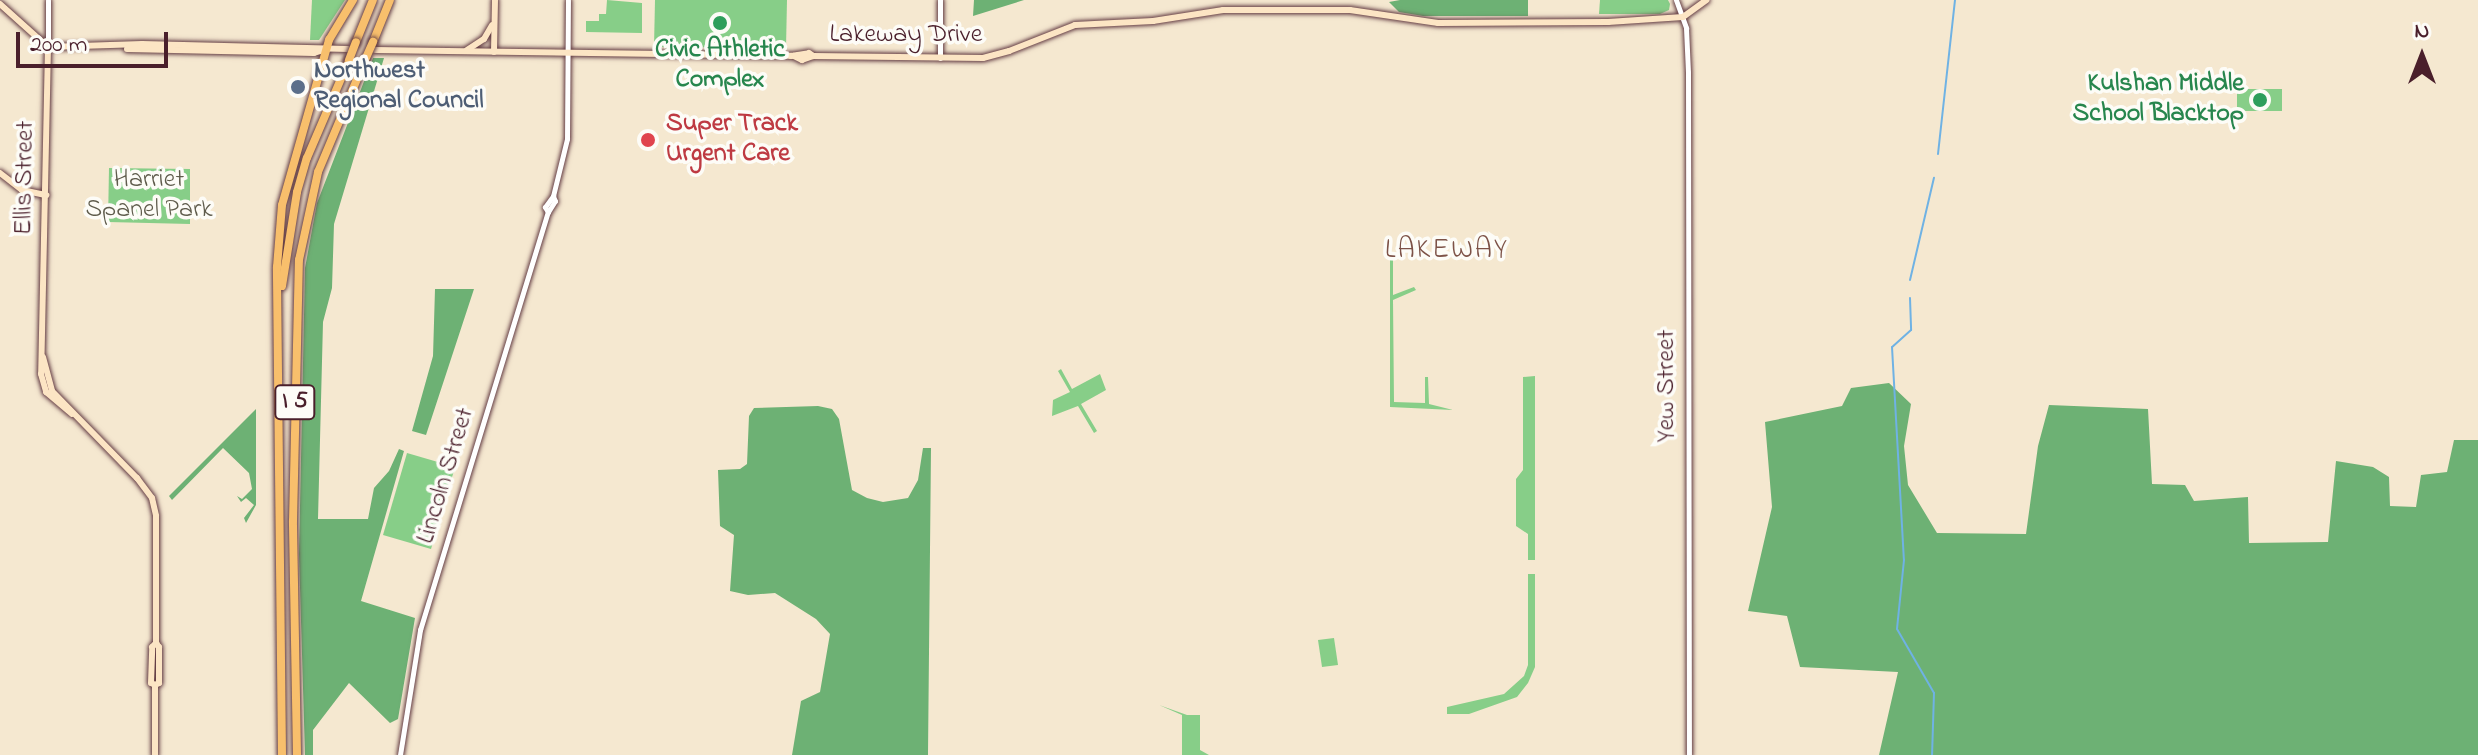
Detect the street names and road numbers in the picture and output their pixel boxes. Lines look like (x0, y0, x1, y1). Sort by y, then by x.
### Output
street label: Lakeway Drive (829, 20, 983, 52)
street label: Ellis Street (9, 121, 43, 235)
street label: Yew Street (1652, 330, 1684, 442)
road number: I 5 (273, 382, 317, 422)
street label: Lincoln Street (412, 404, 482, 548)

